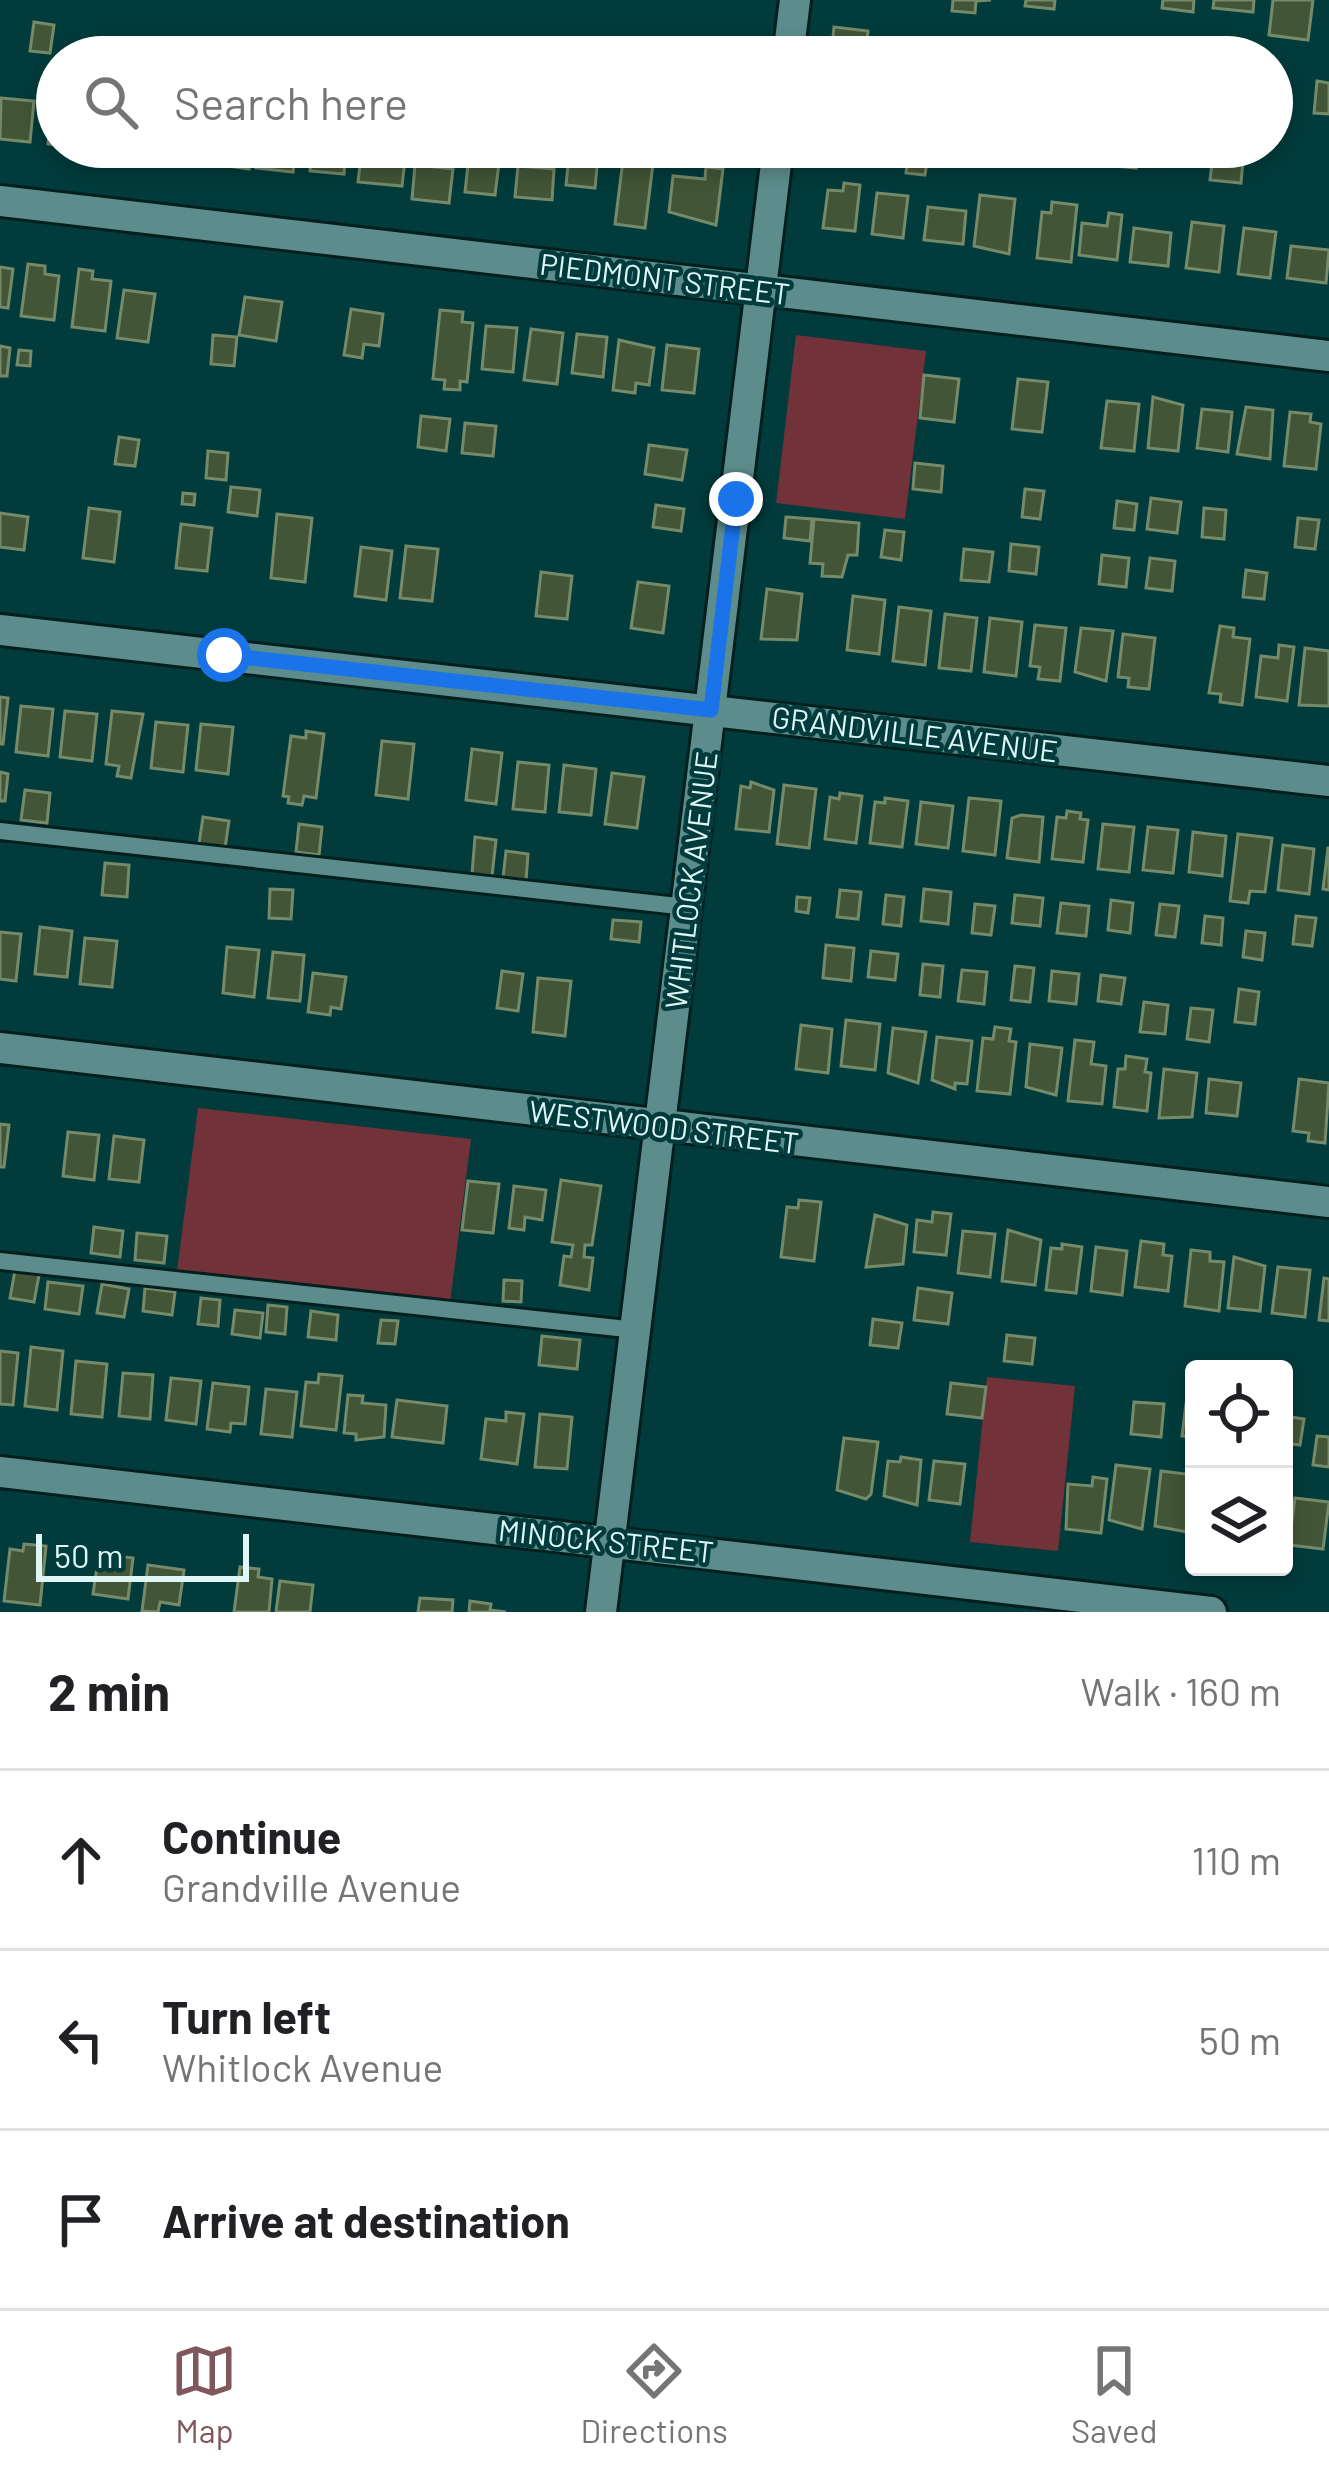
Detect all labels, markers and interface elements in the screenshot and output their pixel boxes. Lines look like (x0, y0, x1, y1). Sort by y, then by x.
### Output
search box (36, 36, 1293, 168)
icon: search (78, 69, 144, 135)
text: Search here (174, 75, 408, 129)
street label: PIEDMONT STREET (538, 245, 792, 311)
route end (709, 472, 763, 526)
route start (197, 628, 251, 682)
street label: GRANDVILLE AVENUE (770, 698, 1060, 768)
street label: WHITLOCK AVENUE (656, 749, 724, 1011)
street label: WESTWOOD STREET (527, 1092, 801, 1160)
map controls (1185, 1360, 1293, 1576)
button: locate (1185, 1360, 1293, 1468)
button: layers (1185, 1468, 1293, 1576)
street label: MINOCK STREET (497, 1511, 715, 1569)
scale bar (36, 1528, 249, 1581)
text: 50 m (54, 1535, 124, 1575)
text: 2 min (48, 1660, 170, 1721)
text: Walk · 160 m (1081, 1667, 1281, 1714)
text: Continue (162, 1809, 341, 1863)
icon: ahead (48, 1827, 114, 1893)
text: 110 m (1191, 1836, 1281, 1883)
text: Grandville Avenue (162, 1863, 461, 1910)
text: Turn left (162, 1989, 331, 2043)
icon: left (48, 2007, 114, 2073)
text: 50 m (1199, 2016, 1281, 2063)
text: Whitlock Avenue (162, 2043, 443, 2090)
icon: arrive (48, 2187, 114, 2253)
text: Arrive at destination (162, 2193, 570, 2247)
tab: Map (171, 2338, 237, 2450)
tab: Directions (580, 2338, 728, 2450)
tab: Saved (1071, 2338, 1158, 2450)

